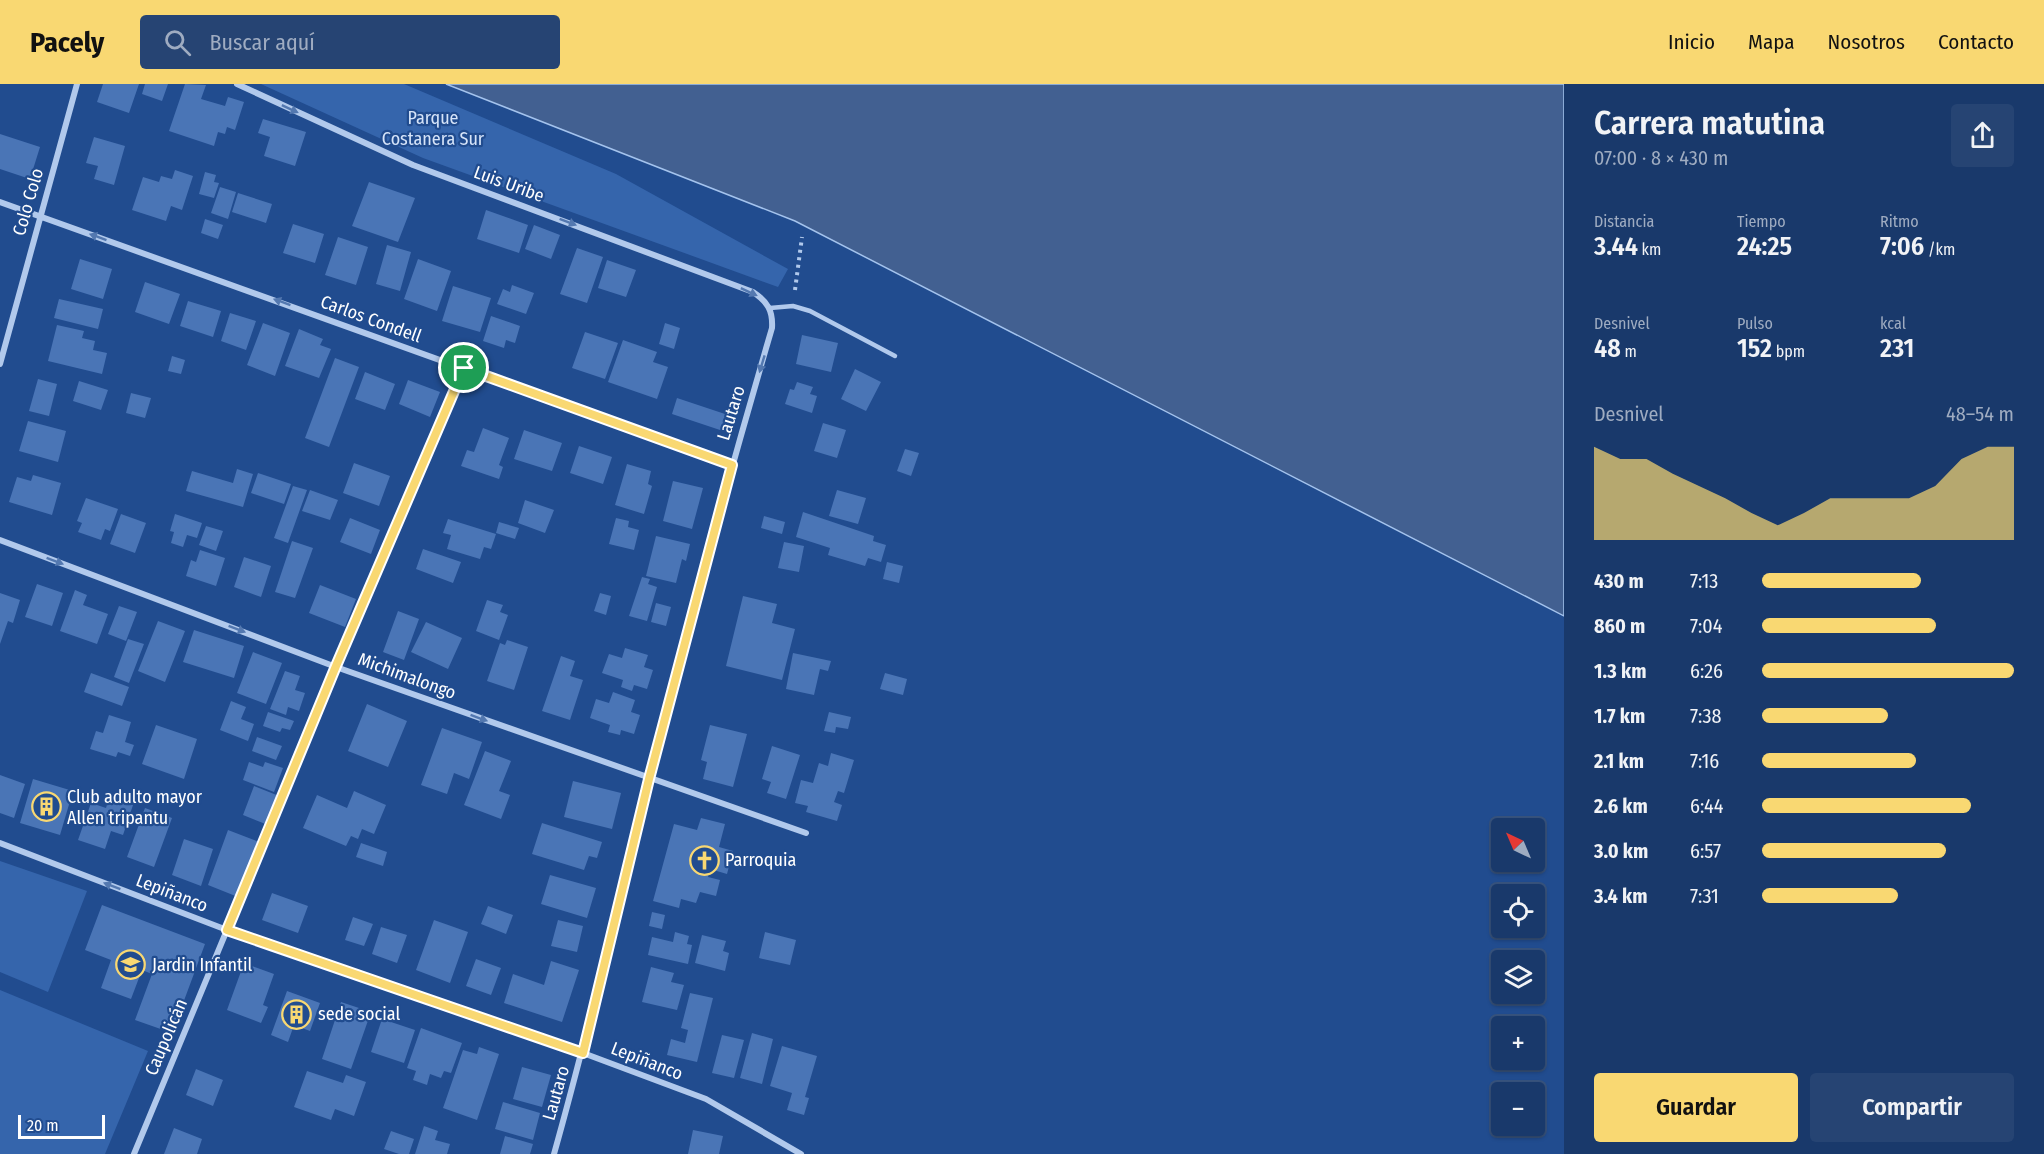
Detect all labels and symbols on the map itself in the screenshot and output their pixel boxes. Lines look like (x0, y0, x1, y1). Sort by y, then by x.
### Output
one-way arrow (281, 104, 298, 113)
park label: Parque Costanera Sur (382, 107, 485, 150)
street label: Luis Uribe (471, 161, 547, 207)
street label: Colo Colo (8, 166, 48, 238)
one-way arrow (559, 217, 577, 227)
one-way arrow (89, 231, 107, 241)
one-way arrow (741, 287, 758, 296)
street label: Carlos Condell (317, 291, 425, 348)
one-way arrow (272, 297, 290, 307)
pin (438, 342, 489, 393)
one-way arrow (757, 355, 766, 373)
street label: Lautaro (712, 383, 750, 443)
one-way arrow (46, 556, 64, 566)
one-way arrow (228, 625, 246, 635)
street label: Michimalongo (355, 648, 459, 704)
one-way arrow (471, 714, 489, 724)
place label: Club adulto mayor Allen tripantu (67, 786, 203, 829)
building icon: Club adulto mayor Allen tripantu (30, 791, 62, 823)
north arrow (1491, 818, 1545, 872)
church icon: Parroquia (688, 844, 720, 876)
place label: Parroquia (725, 849, 796, 871)
street label: Lepiñanco (133, 869, 211, 917)
one-way arrow (103, 881, 121, 890)
school or university icon: Jardin Infantil (115, 949, 147, 981)
place label: Jardin Infantil (152, 954, 252, 976)
street label: Caupolicán (140, 995, 192, 1079)
building icon: sede social (281, 998, 313, 1030)
place label: sede social (318, 1003, 400, 1025)
street label: Lepiñanco (608, 1037, 686, 1085)
street label: Lautaro (538, 1063, 574, 1123)
scale bar (18, 1112, 105, 1140)

